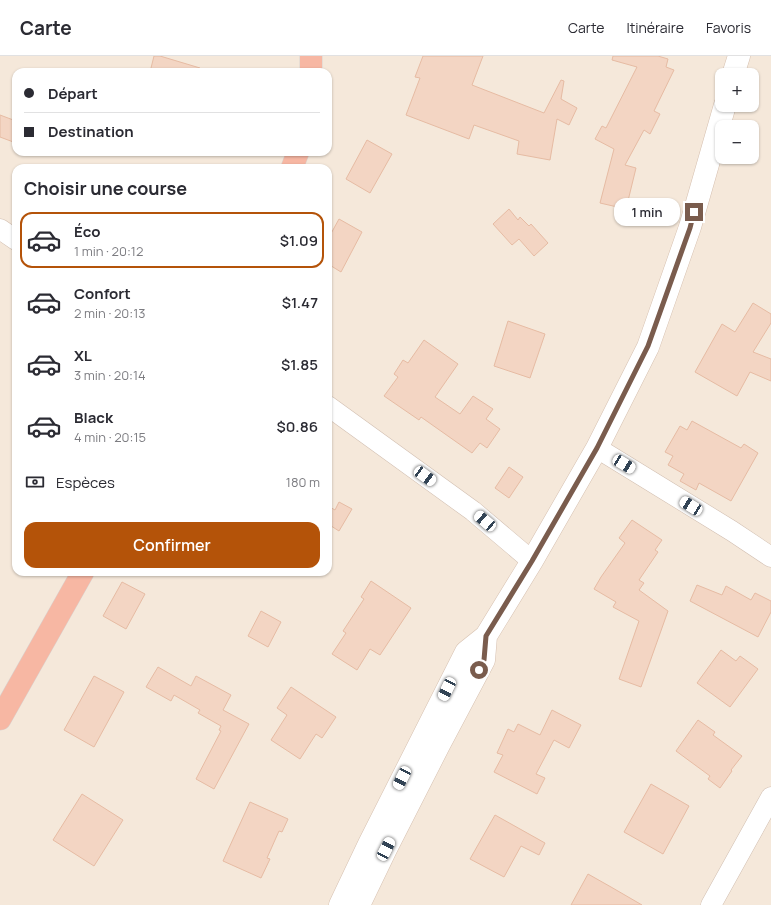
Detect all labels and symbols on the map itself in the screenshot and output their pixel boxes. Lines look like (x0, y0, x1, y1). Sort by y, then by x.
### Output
callout: 1 min (614, 198, 680, 226)
route end (685, 203, 703, 221)
car (611, 453, 637, 475)
car (412, 464, 438, 488)
car (678, 495, 704, 517)
car (472, 509, 498, 533)
route start (470, 661, 488, 679)
car (436, 676, 458, 702)
car (391, 765, 413, 791)
car (375, 836, 397, 862)

